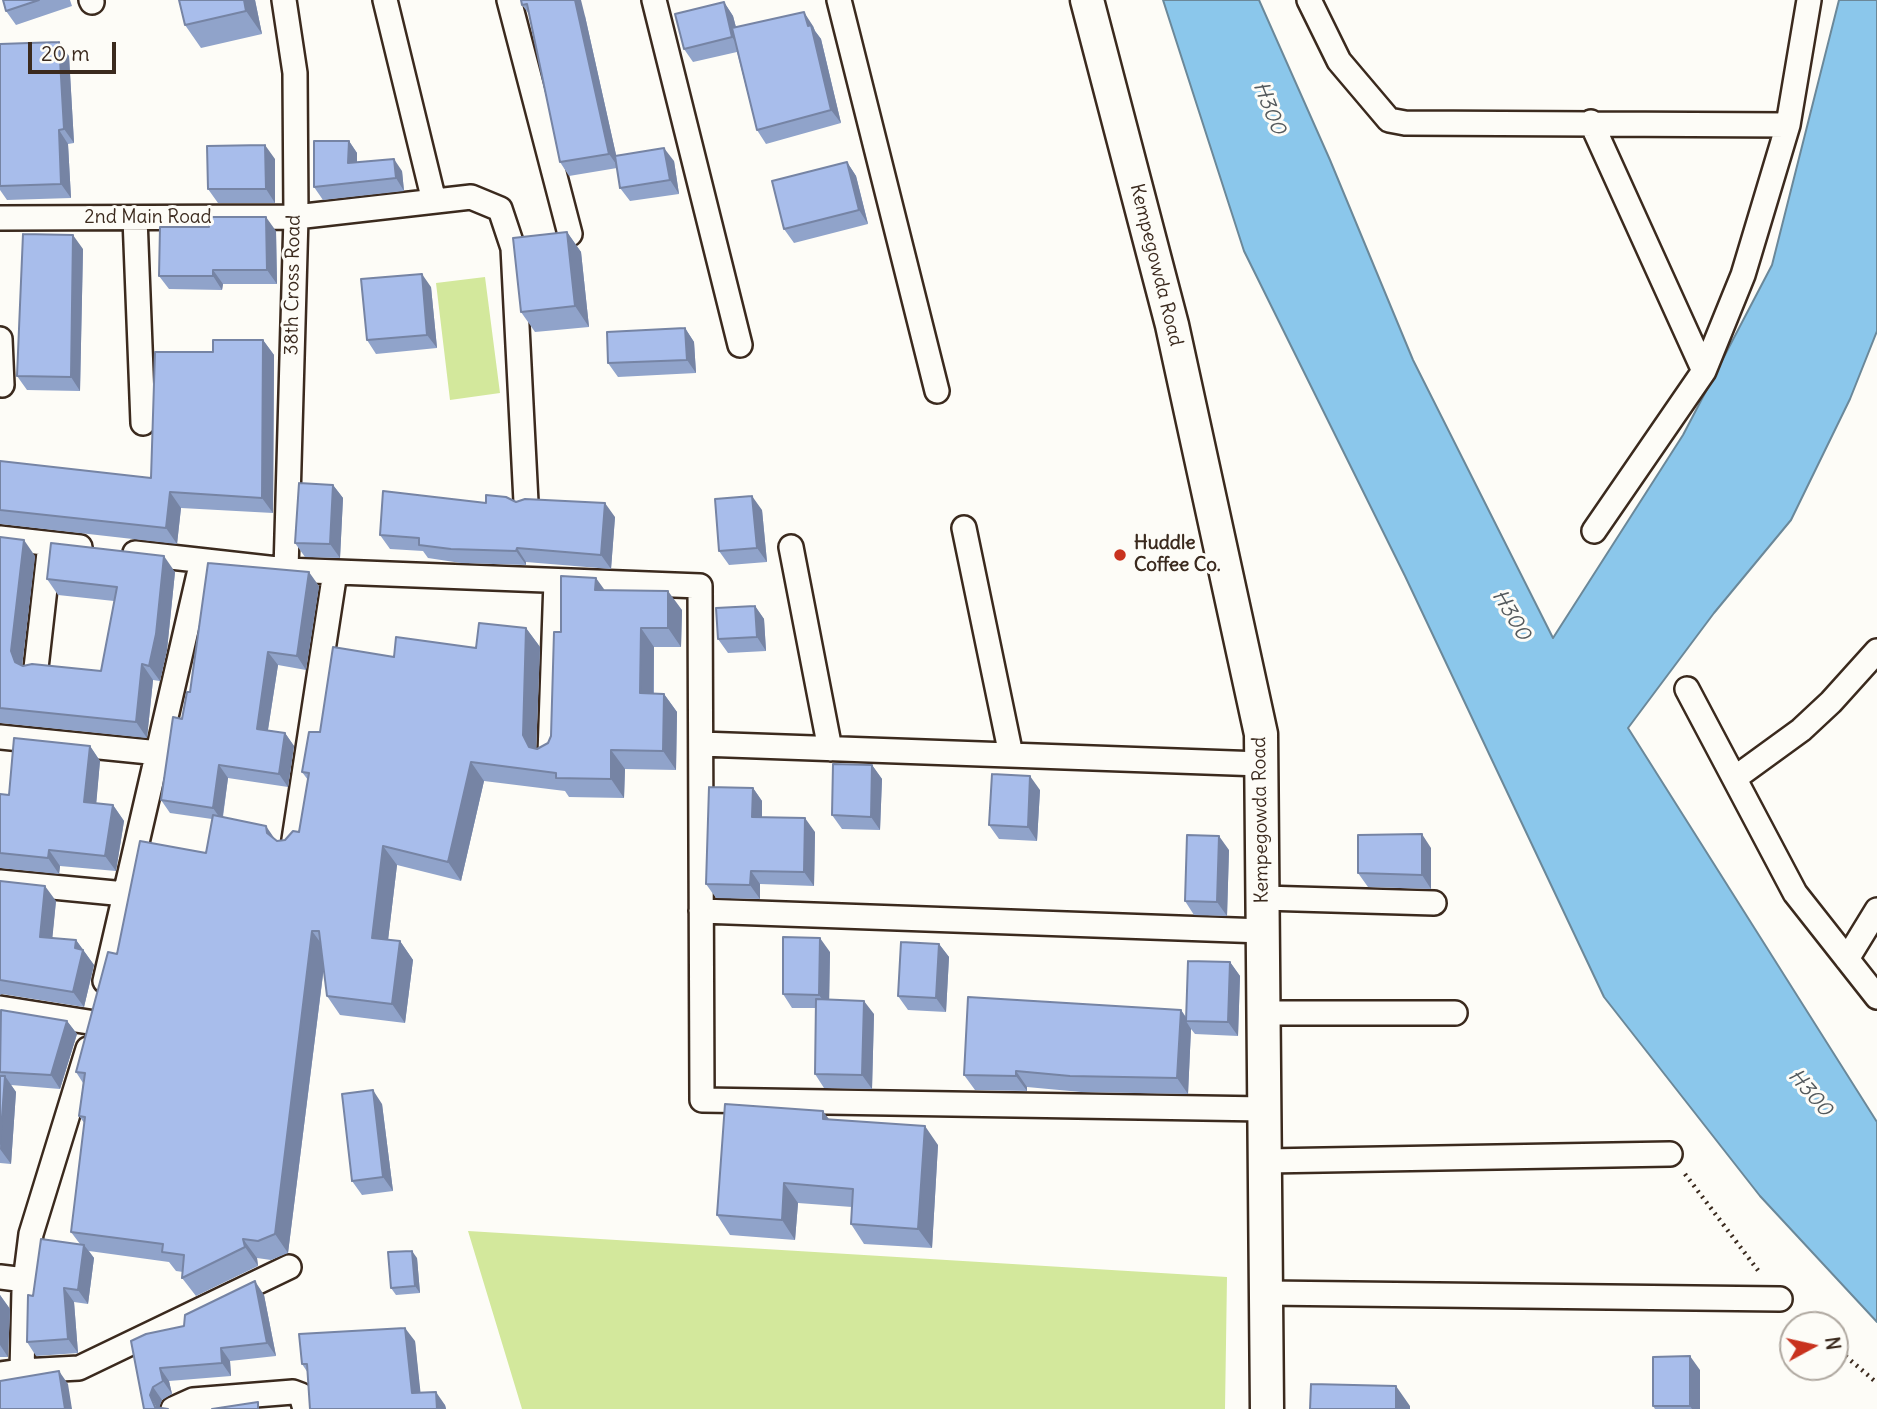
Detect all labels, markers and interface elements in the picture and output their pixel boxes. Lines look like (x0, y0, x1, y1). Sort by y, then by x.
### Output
scale bar (32, 28, 119, 72)
text: 20 m (41, 40, 90, 67)
water label: H300 (1247, 78, 1291, 138)
street label: Kempegowda Road (1125, 181, 1187, 349)
street label: 2nd Main Road (84, 207, 212, 229)
street label: 38th Cross Road (280, 214, 306, 356)
place label: Huddle Coffee Co. (1134, 533, 1221, 577)
marker: Huddle Coffee Co. (1112, 547, 1128, 563)
water label: H300 (1486, 585, 1536, 645)
street label: Kempegowda Road (1248, 737, 1274, 903)
water label: H300 (1783, 1064, 1837, 1122)
north arrow (1779, 1311, 1849, 1381)
text: N (1820, 1335, 1846, 1352)

